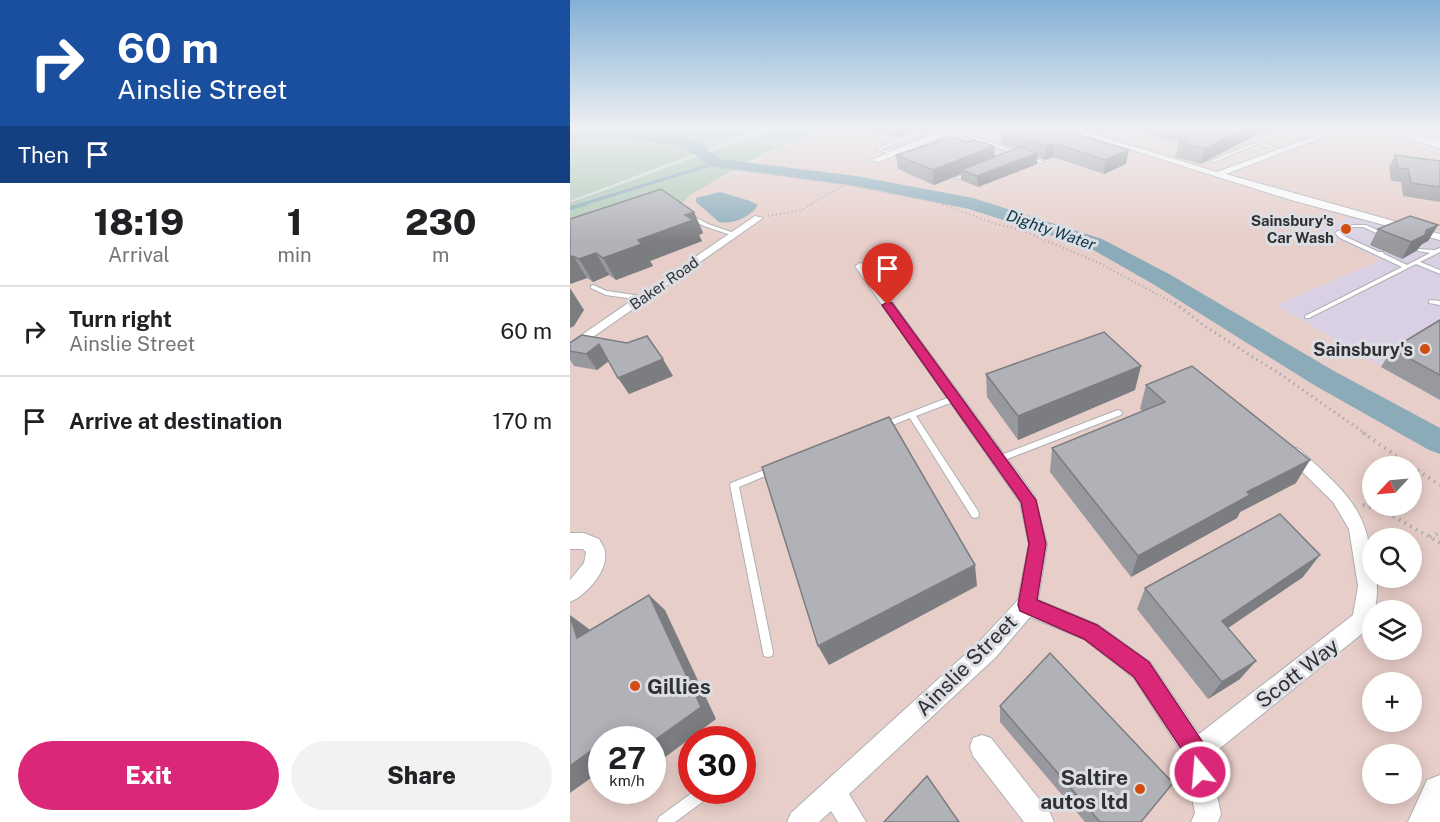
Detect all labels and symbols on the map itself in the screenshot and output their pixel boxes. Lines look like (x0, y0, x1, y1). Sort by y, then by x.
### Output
water label: Dighty Water (1004, 206, 1099, 254)
place label: Sainsbury's Car Wash (1251, 212, 1334, 246)
marker: Sainsbury's Car Wash (1339, 222, 1353, 236)
pin (862, 243, 913, 305)
street label: Baker Road (626, 253, 702, 313)
place label: Sainsbury's (1313, 339, 1413, 360)
marker: Sainsbury's (1418, 342, 1432, 356)
north arrow (1362, 456, 1422, 516)
street label: Ainslie Street (910, 609, 1022, 721)
street label: Scott Way (1251, 633, 1343, 713)
place label: Gillies (647, 674, 711, 699)
marker: Gillies (628, 679, 642, 693)
speed limit sign: 30 (678, 726, 756, 804)
position arrow (1168, 740, 1232, 804)
place label: Saltire autos ltd (1040, 765, 1128, 814)
marker: Saltire autos ltd (1133, 782, 1147, 796)

